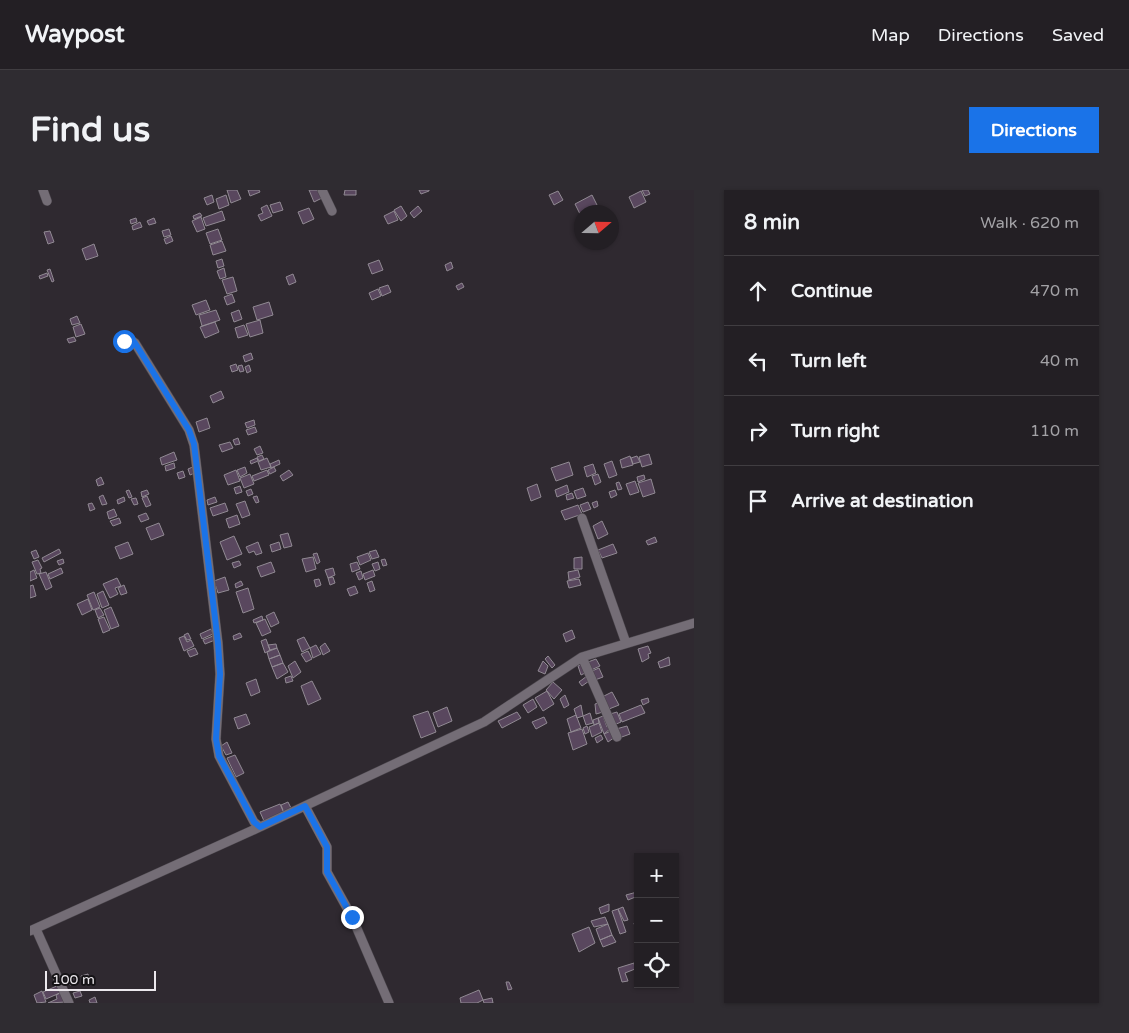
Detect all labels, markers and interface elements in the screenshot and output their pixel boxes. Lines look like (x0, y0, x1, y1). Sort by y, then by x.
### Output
text: Waypost (25, 20, 125, 49)
text: Map (871, 24, 910, 46)
text: Directions (938, 24, 1024, 46)
text: Saved (1052, 24, 1104, 46)
button: Directions (969, 107, 1099, 153)
text: Find us (30, 109, 150, 151)
north arrow (574, 205, 619, 250)
text: 8 min (744, 210, 800, 235)
text: Walk · 620 m (980, 213, 1079, 233)
icon: ahead (744, 277, 772, 305)
text: Continue (791, 280, 873, 302)
text: 470 m (1030, 281, 1079, 301)
route start (113, 330, 136, 353)
icon: left (744, 347, 772, 375)
text: Turn left (791, 350, 867, 372)
text: 40 m (1040, 351, 1079, 371)
icon: right (744, 417, 772, 445)
text: Turn right (791, 420, 879, 442)
text: 110 m (1030, 421, 1079, 441)
icon: arrive (744, 487, 772, 515)
text: Arrive at destination (791, 490, 974, 512)
map controls (634, 853, 679, 988)
button: + (634, 853, 679, 898)
button: − (634, 898, 679, 943)
route end (341, 906, 364, 929)
button: locate (634, 943, 679, 988)
scale bar (45, 968, 156, 991)
text: 100 m (52, 971, 95, 988)

